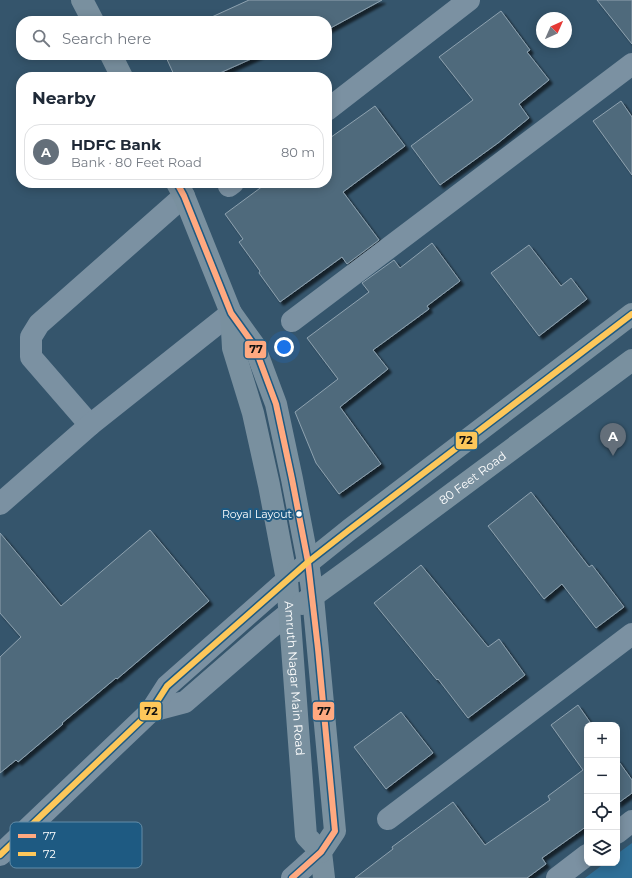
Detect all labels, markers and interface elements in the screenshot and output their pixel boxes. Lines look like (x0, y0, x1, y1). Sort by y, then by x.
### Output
north arrow (536, 12, 572, 48)
search box (16, 16, 332, 60)
icon: search (30, 27, 52, 49)
text: Search here (62, 29, 151, 48)
text: Nearby (32, 88, 96, 108)
text: HDFC Bank (71, 135, 161, 154)
text: A (41, 144, 51, 160)
text: 80 m (281, 144, 315, 160)
text: Bank · 80 Feet Road (71, 154, 202, 170)
your location (274, 337, 294, 357)
line badge: 77 (244, 340, 267, 359)
text: 77 (249, 342, 263, 356)
pin: A (600, 423, 626, 456)
line badge: 72 (455, 431, 478, 450)
text: 72 (459, 433, 473, 447)
street label: 80 Feet Road (436, 448, 509, 508)
place label: Royal Layout (222, 507, 293, 521)
marker: Royal Layout (294, 509, 304, 519)
street label: Amruth Nagar Main Road (282, 600, 308, 756)
line badge: 72 (139, 701, 162, 721)
line badge: 77 (312, 701, 335, 721)
text: 72 (144, 704, 158, 718)
text: 77 (317, 704, 331, 718)
map controls (584, 722, 620, 866)
button: + (584, 722, 620, 758)
button: − (584, 758, 620, 794)
button: locate (584, 794, 620, 830)
legend (10, 822, 142, 868)
text: 77 (43, 829, 56, 843)
button: layers (584, 830, 620, 866)
text: 72 (43, 847, 56, 861)

